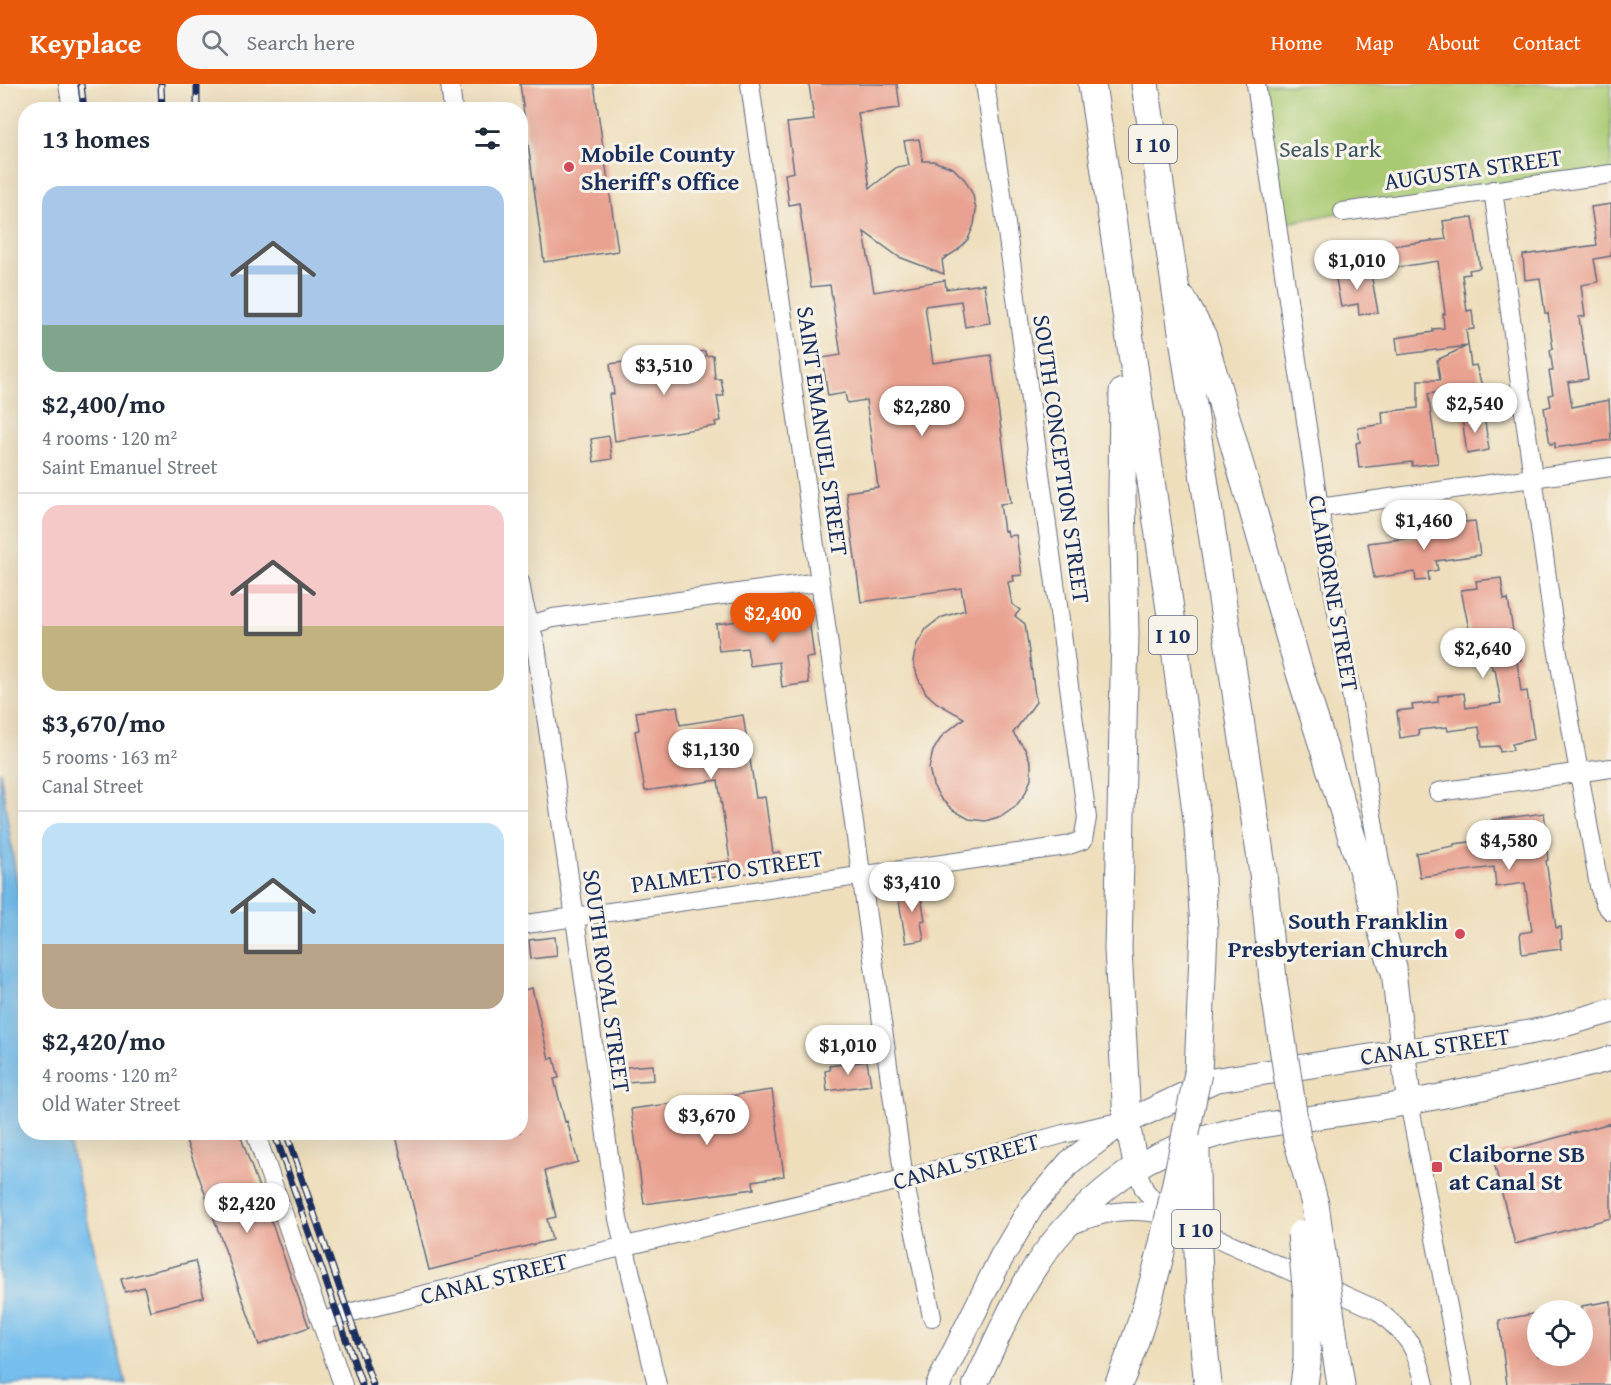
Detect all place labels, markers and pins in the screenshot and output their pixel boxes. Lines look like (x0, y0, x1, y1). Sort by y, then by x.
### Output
place label: Mobile County Sheriff's Office (581, 136, 739, 199)
marker: Mobile County Sheriff's Office (562, 160, 576, 174)
pin: $1,010 (1308, 240, 1406, 291)
pin: $3,510 (615, 345, 713, 396)
pin: $2,540 (1426, 383, 1524, 434)
pin: $2,280 (873, 386, 971, 437)
pin: $1,460 (1375, 500, 1473, 551)
pin: $2,400 (724, 593, 822, 644)
pin: $2,640 (1434, 628, 1532, 679)
pin: $1,130 (662, 729, 760, 780)
pin: $4,580 (1460, 820, 1558, 871)
pin: $3,410 (863, 862, 961, 913)
place label: South Franklin Presbyterian Church (1228, 903, 1448, 966)
marker: South Franklin Presbyterian Church (1453, 927, 1467, 941)
pin: $1,010 (799, 1025, 897, 1076)
pin: $3,670 (658, 1095, 756, 1146)
place label: Claiborne SB at Canal St (1449, 1136, 1585, 1199)
marker: Claiborne SB at Canal St (1430, 1160, 1444, 1174)
pin: $2,420 (198, 1183, 296, 1234)

